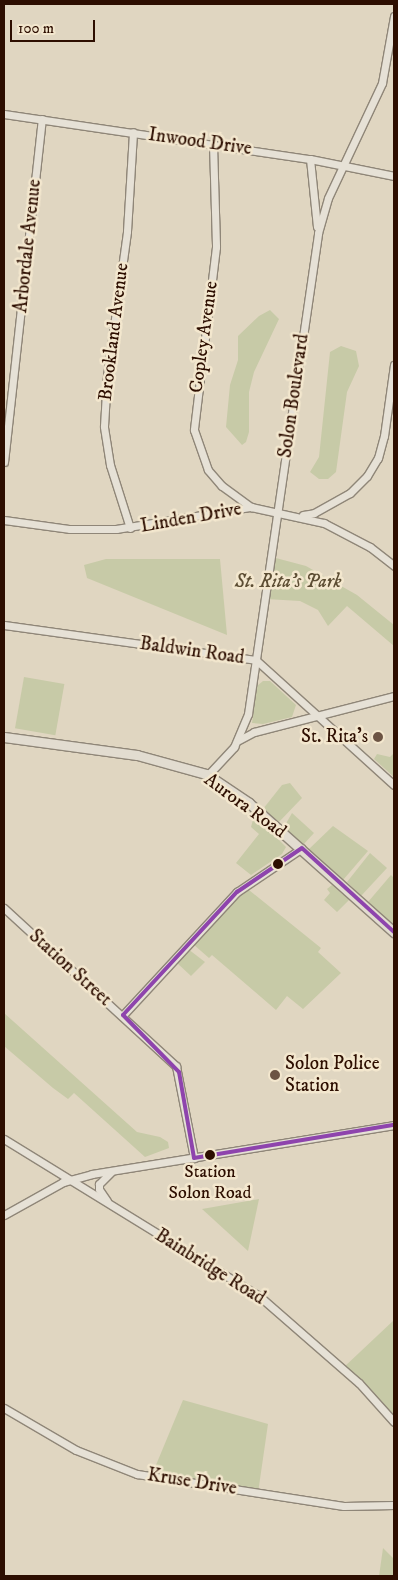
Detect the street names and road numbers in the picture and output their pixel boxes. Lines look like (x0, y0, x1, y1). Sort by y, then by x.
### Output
street label: Inwood Drive (147, 123, 253, 161)
street label: Arbordale Avenue (10, 178, 46, 314)
street label: Brookland Avenue (94, 262, 134, 402)
street label: Copley Avenue (185, 280, 223, 394)
street label: Solon Boulevard (274, 333, 314, 459)
street label: Linden Drive (139, 498, 243, 538)
street label: Baldwin Road (138, 632, 246, 670)
street label: Aurora Road (199, 769, 291, 843)
street label: Station Street (24, 925, 116, 1011)
street label: Bainbridge Road (151, 1224, 269, 1310)
street label: Kruse Drive (146, 1464, 238, 1500)

